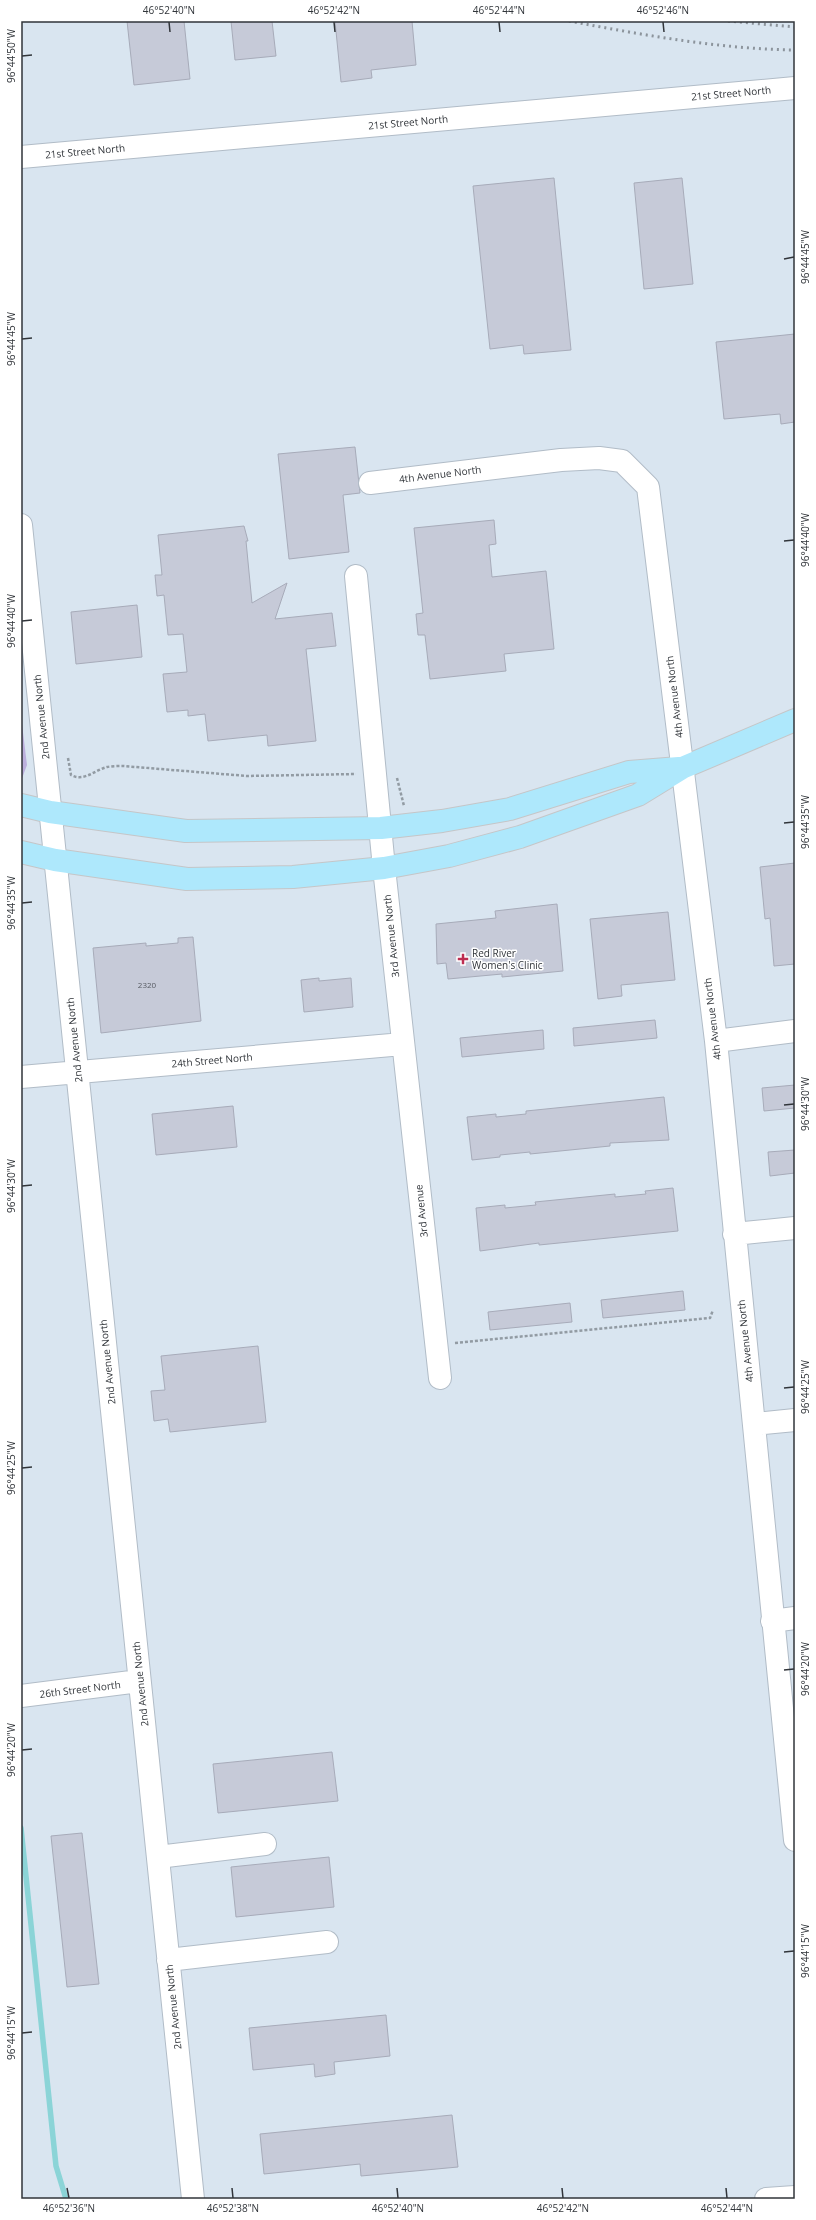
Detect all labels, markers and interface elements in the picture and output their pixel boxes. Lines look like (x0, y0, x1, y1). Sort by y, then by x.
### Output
text: 46°52'40"N (143, 3, 195, 17)
text: 46°52'42"N (308, 3, 360, 17)
text: 46°52'44"N (473, 3, 525, 17)
text: 46°52'46"N (637, 3, 689, 17)
text: 96°44'50"W (4, 28, 18, 83)
street label: 21st Street North (690, 83, 772, 103)
street label: 21st Street North (367, 112, 449, 132)
street label: 21st Street North (44, 141, 126, 161)
text: 96°44'45"W (798, 229, 812, 284)
text: 96°44'45"W (4, 311, 18, 366)
street label: 4th Avenue North (398, 462, 482, 486)
text: 96°44'40"W (798, 512, 812, 567)
text: 96°44'40"W (4, 593, 18, 648)
street label: 4th Avenue North (662, 655, 686, 739)
street label: 2nd Avenue North (30, 674, 52, 760)
text: 96°44'35"W (798, 794, 812, 849)
text: 96°44'35"W (4, 875, 18, 930)
street label: 3rd Avenue North (380, 894, 402, 978)
place label: Red River Women's Clinic (472, 946, 543, 972)
marker: Red River Women's Clinic (457, 953, 469, 965)
street label: 4th Avenue North (700, 977, 724, 1061)
house number: 2320 (138, 979, 157, 990)
street label: 2nd Avenue North (63, 997, 85, 1083)
street label: 24th Street North (171, 1049, 253, 1071)
text: 96°44'30"W (798, 1076, 812, 1131)
text: 96°44'30"W (4, 1158, 18, 1213)
street label: 3rd Avenue (411, 1183, 431, 1238)
street label: 4th Avenue North (734, 1299, 756, 1383)
street label: 2nd Avenue North (96, 1319, 118, 1405)
text: 96°44'25"W (798, 1359, 812, 1414)
text: 96°44'25"W (4, 1440, 18, 1495)
street label: 2nd Avenue North (129, 1641, 151, 1727)
text: 96°44'20"W (798, 1641, 812, 1696)
street label: 26th Street North (39, 1677, 121, 1701)
text: 96°44'20"W (4, 1722, 18, 1777)
text: 96°44'15"W (798, 1923, 812, 1978)
street label: 2nd Avenue North (162, 1964, 184, 2050)
text: 96°44'15"W (4, 2005, 18, 2060)
text: 46°52'36"N (43, 2201, 95, 2215)
text: 46°52'38"N (207, 2201, 259, 2215)
text: 46°52'40"N (372, 2201, 424, 2215)
text: 46°52'42"N (537, 2201, 589, 2215)
text: 46°52'44"N (701, 2201, 753, 2215)

